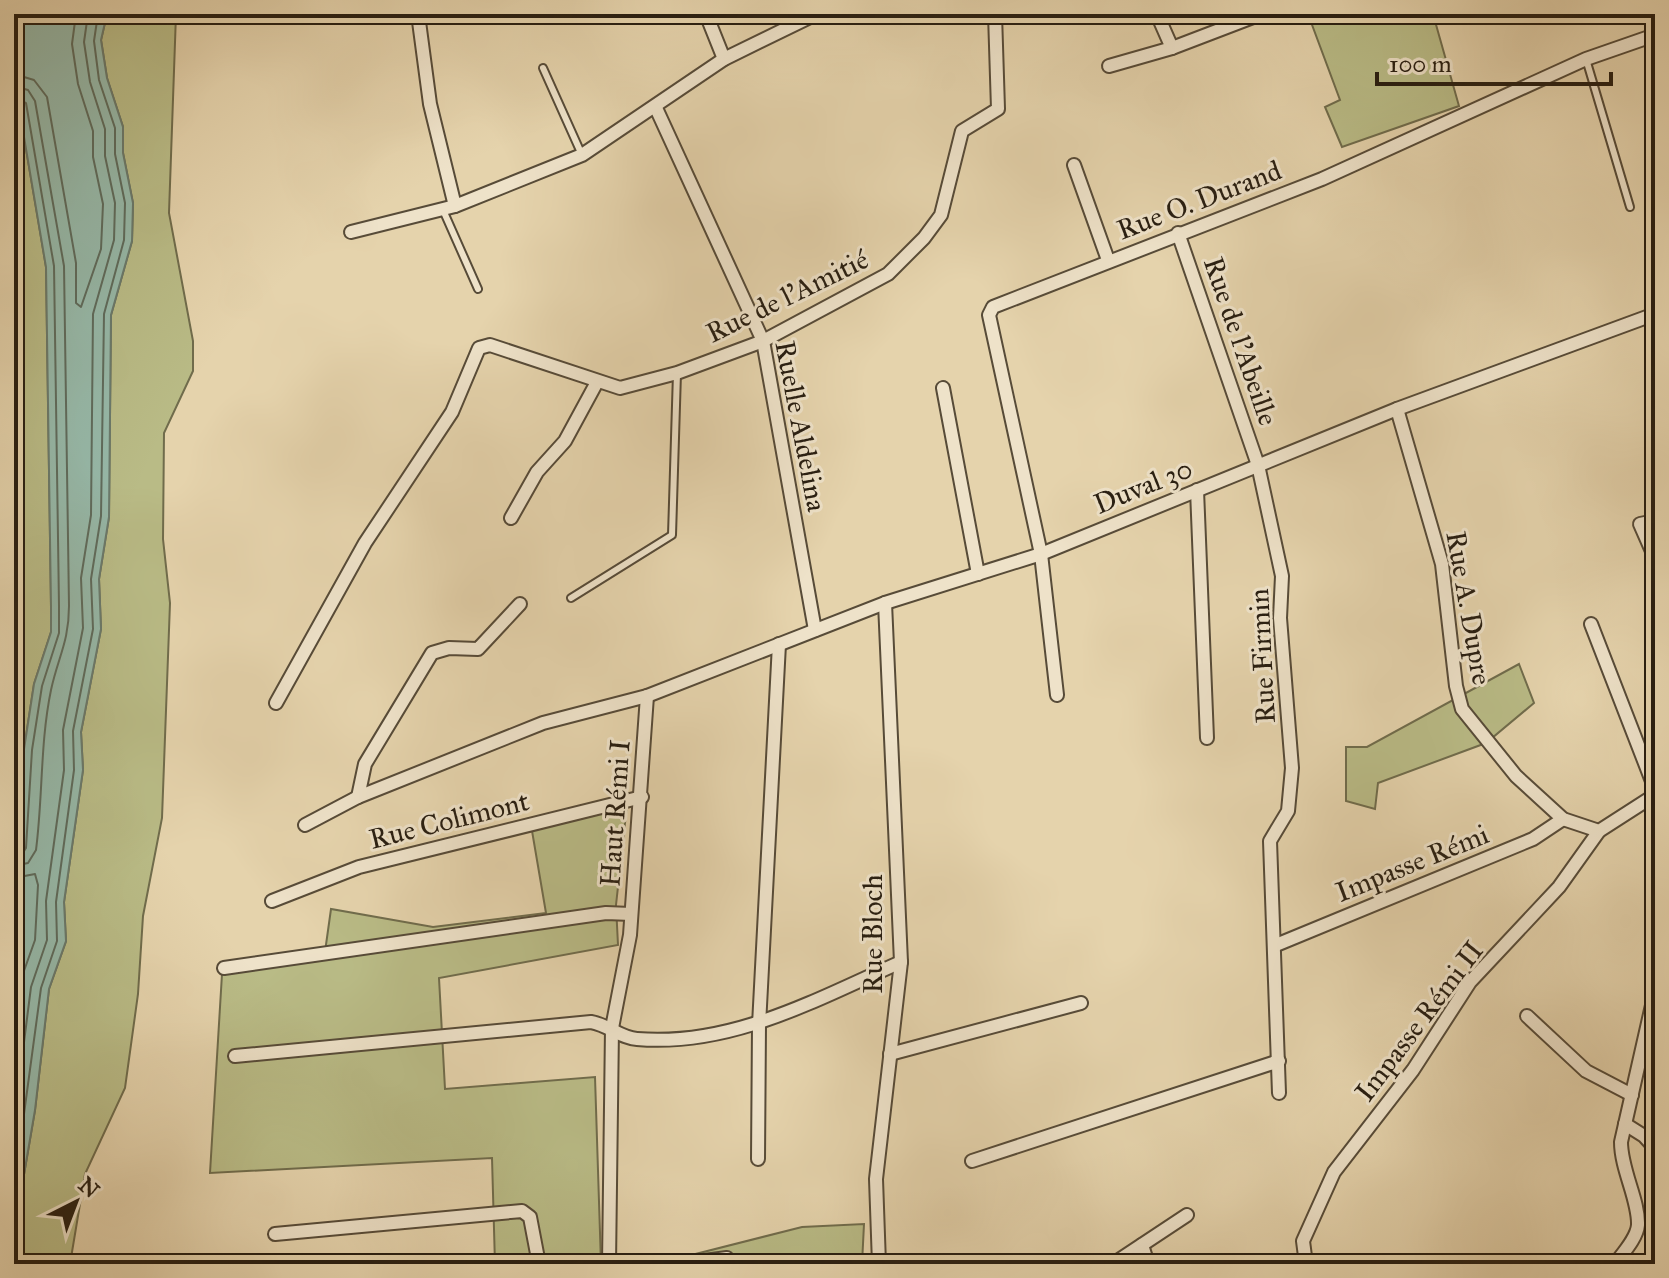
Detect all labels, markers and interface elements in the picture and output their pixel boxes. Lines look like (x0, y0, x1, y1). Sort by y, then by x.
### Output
scale bar (1377, 36, 1611, 86)
text: 100 m (1389, 49, 1452, 79)
street label: Rue O. Durand (1112, 153, 1286, 247)
street label: Rue de l'Amitié (700, 241, 874, 350)
street label: Rue de l'Abeille (1196, 252, 1286, 430)
street label: Ruelle Aldelina (767, 338, 835, 514)
street label: Duval 30 (1089, 450, 1197, 522)
street label: Rue A. Dupre (1438, 528, 1500, 688)
street label: Rue Firmin (1241, 588, 1283, 724)
street label: Haut Rémi I (592, 738, 638, 888)
street label: Rue Colimont (366, 783, 533, 857)
street label: Impasse Rémi (1330, 816, 1494, 910)
street label: Rue Bloch (855, 874, 890, 994)
street label: Impasse Rémi II (1347, 934, 1491, 1108)
north arrow (36, 1162, 116, 1242)
text: N (73, 1171, 105, 1204)

